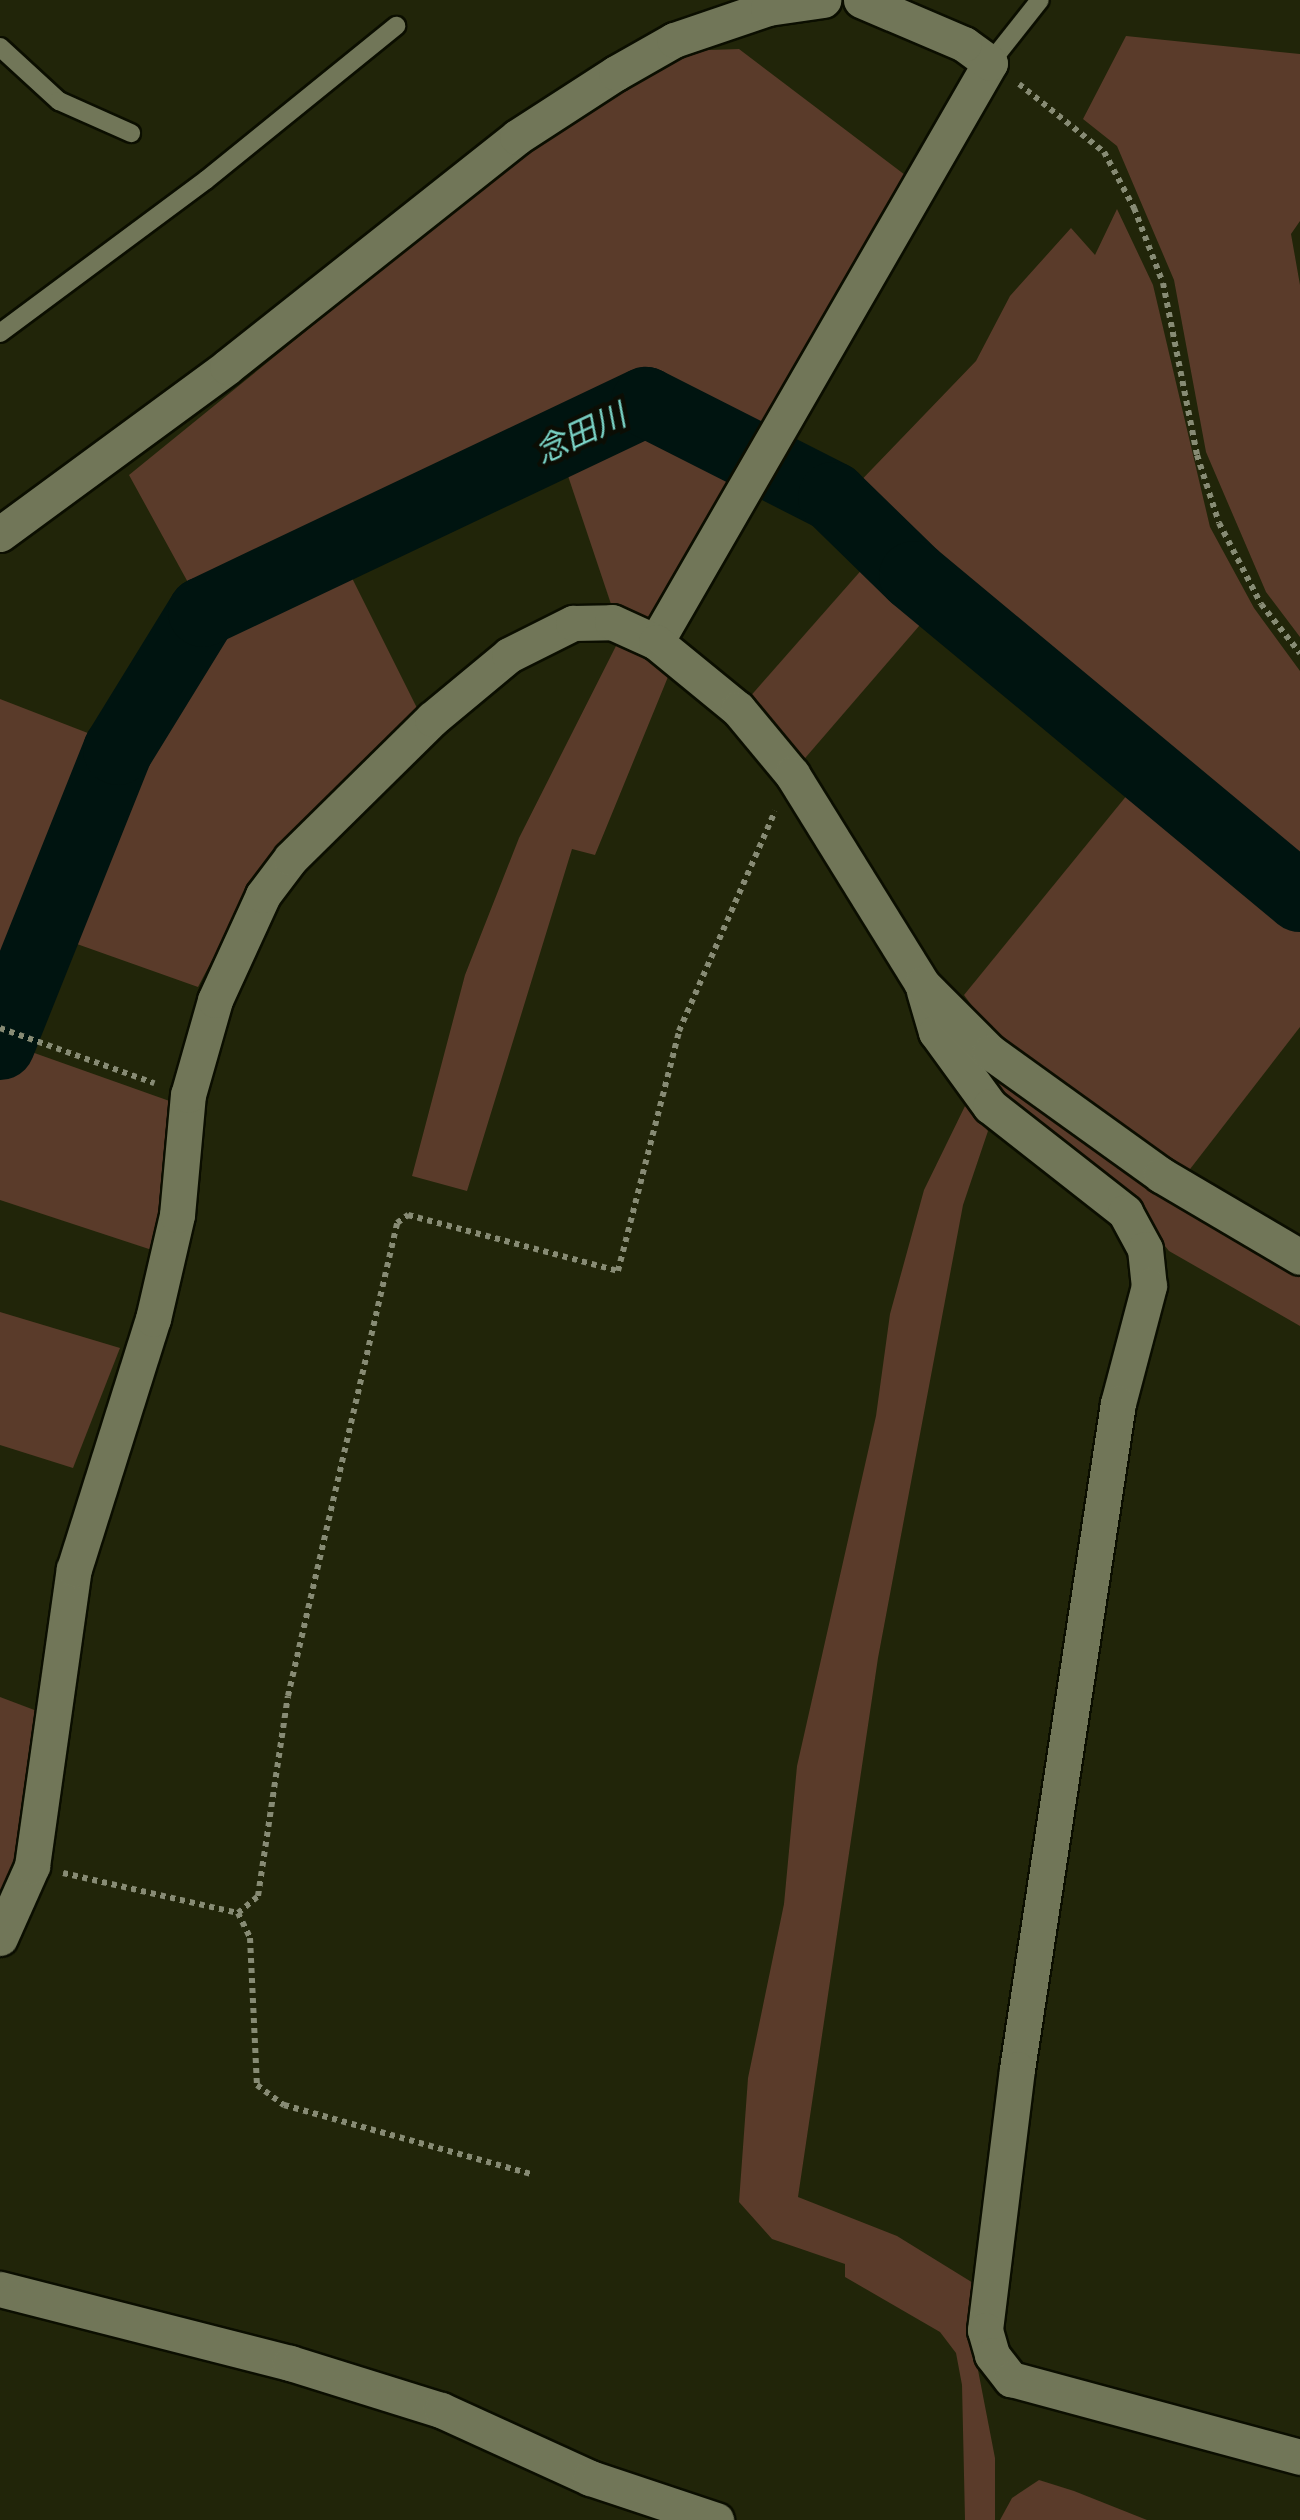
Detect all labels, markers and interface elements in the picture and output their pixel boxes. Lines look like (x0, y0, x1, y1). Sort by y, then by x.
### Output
water label: 念田川 (528, 395, 632, 471)

